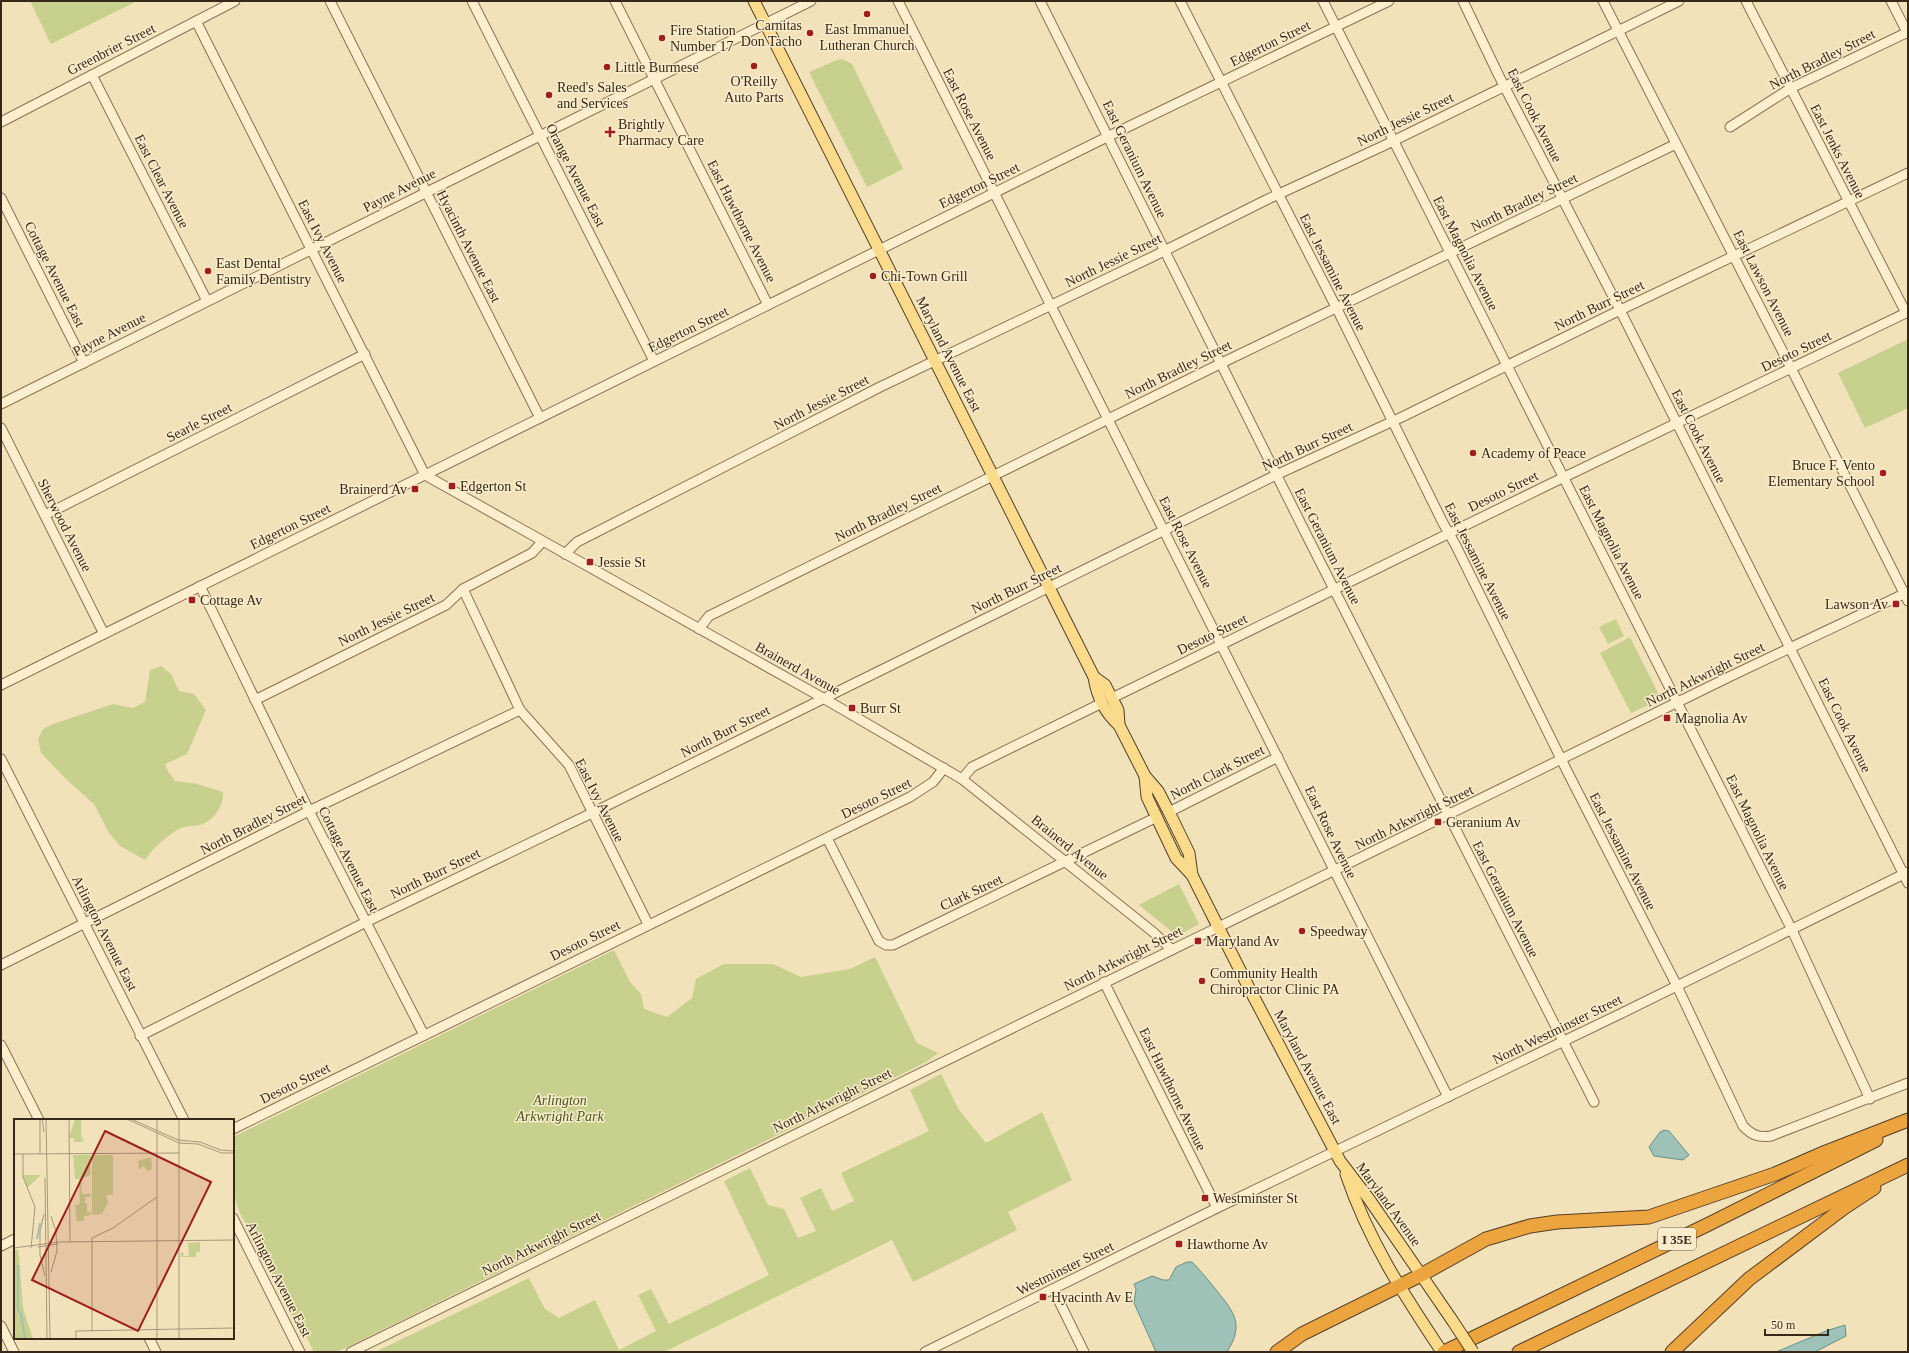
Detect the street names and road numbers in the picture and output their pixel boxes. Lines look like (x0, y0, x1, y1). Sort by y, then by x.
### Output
street label: Edgerton Street (1228, 17, 1313, 69)
street label: Greenbrier Street (65, 21, 158, 78)
street label: North Bradley Street (1767, 26, 1878, 93)
street label: East Rose Avenue (940, 66, 999, 163)
street label: East Cook Avenue (1504, 66, 1565, 165)
street label: North Jessie Street (1355, 90, 1456, 149)
street label: East Geranium Avenue (1100, 98, 1170, 220)
street label: East Jenks Avenue (1807, 102, 1868, 201)
street label: Orange Avenue East (543, 121, 608, 230)
street label: East Clear Avenue (131, 132, 192, 231)
street label: East Hawthorne Avenue (704, 158, 779, 285)
street label: Edgerton Street (937, 159, 1022, 211)
street label: Payne Avenue (360, 166, 438, 215)
street label: North Bradley Street (1469, 170, 1580, 235)
street label: Hyacinth Avenue East (434, 188, 503, 305)
street label: East Magnolia Avenue (1430, 193, 1501, 313)
street label: East Ivy Avenue (295, 197, 350, 285)
street label: East Jessamine Avenue (1296, 211, 1369, 333)
street label: Cottage Avenue East (21, 219, 88, 330)
street label: East Lawson Avenue (1730, 228, 1797, 339)
street label: North Jessie Street (1063, 231, 1164, 290)
street label: North Burr Street (1552, 277, 1647, 334)
street label: Maryland Avenue East (913, 294, 984, 414)
street label: Edgerton Street (646, 303, 731, 355)
street label: Payne Avenue (70, 310, 148, 359)
street label: Desoto Street (1759, 328, 1834, 375)
street label: North Bradley Street (1123, 337, 1234, 402)
street label: North Jessie Street (771, 372, 871, 433)
street label: East Cook Avenue (1668, 387, 1729, 486)
street label: Searle Street (164, 400, 234, 445)
street label: North Burr Street (1260, 419, 1355, 474)
street label: Desoto Street (1466, 468, 1541, 515)
street label: Sherwood Avenue (35, 476, 94, 574)
street label: North Bradley Street (833, 480, 944, 545)
street label: East Magnolia Avenue (1576, 482, 1647, 602)
street label: East Geranium Avenue (1292, 485, 1363, 607)
street label: East Rose Avenue (1156, 494, 1215, 591)
street label: Edgerton Street (248, 500, 333, 552)
street label: East Jessamine Avenue (1441, 500, 1514, 622)
street label: North Burr Street (969, 560, 1064, 617)
street label: North Jessie Street (336, 590, 437, 649)
street label: Desoto Street (1175, 611, 1250, 658)
street label: Brainerd Avenue (753, 639, 843, 698)
street label: North Arkwright Street (1644, 639, 1767, 710)
street label: East Cook Avenue (1815, 676, 1874, 775)
street label: North Burr Street (678, 702, 772, 760)
street label: North Clark Street (1168, 742, 1267, 803)
street label: East Ivy Avenue (572, 756, 627, 844)
street label: East Magnolia Avenue (1723, 772, 1792, 892)
street label: Desoto Street (839, 775, 914, 822)
street label: North Arkwright Street (1353, 782, 1476, 853)
street label: East Rose Avenue (1302, 784, 1359, 881)
street label: East Jessamine Avenue (1586, 790, 1659, 912)
street label: North Bradley Street (198, 791, 309, 858)
street label: Cottage Avenue East (315, 804, 382, 915)
street label: Brainerd Avenue (1028, 812, 1111, 883)
street label: East Geranium Avenue (1470, 838, 1541, 960)
street label: North Burr Street (388, 845, 483, 902)
street label: Clark Street (938, 871, 1005, 913)
street label: Arlington Avenue East (69, 873, 140, 993)
street label: Desoto Street (548, 917, 623, 964)
street label: North Arkwright Street (1062, 923, 1185, 994)
street label: North Westminster Street (1490, 992, 1624, 1067)
street label: Maryland Avenue East (1271, 1008, 1344, 1127)
street label: East Hawthorne Avenue (1136, 1025, 1209, 1153)
street label: Desoto Street (258, 1060, 333, 1107)
street label: North Arkwright Street (771, 1065, 894, 1136)
street label: Maryland Avenue (1353, 1160, 1424, 1249)
street label: North Arkwright Street (480, 1208, 603, 1279)
street label: Arlington Avenue East (243, 1219, 314, 1339)
road number: I 35E (1658, 1228, 1696, 1250)
street label: Westminster Street (1014, 1238, 1116, 1298)

